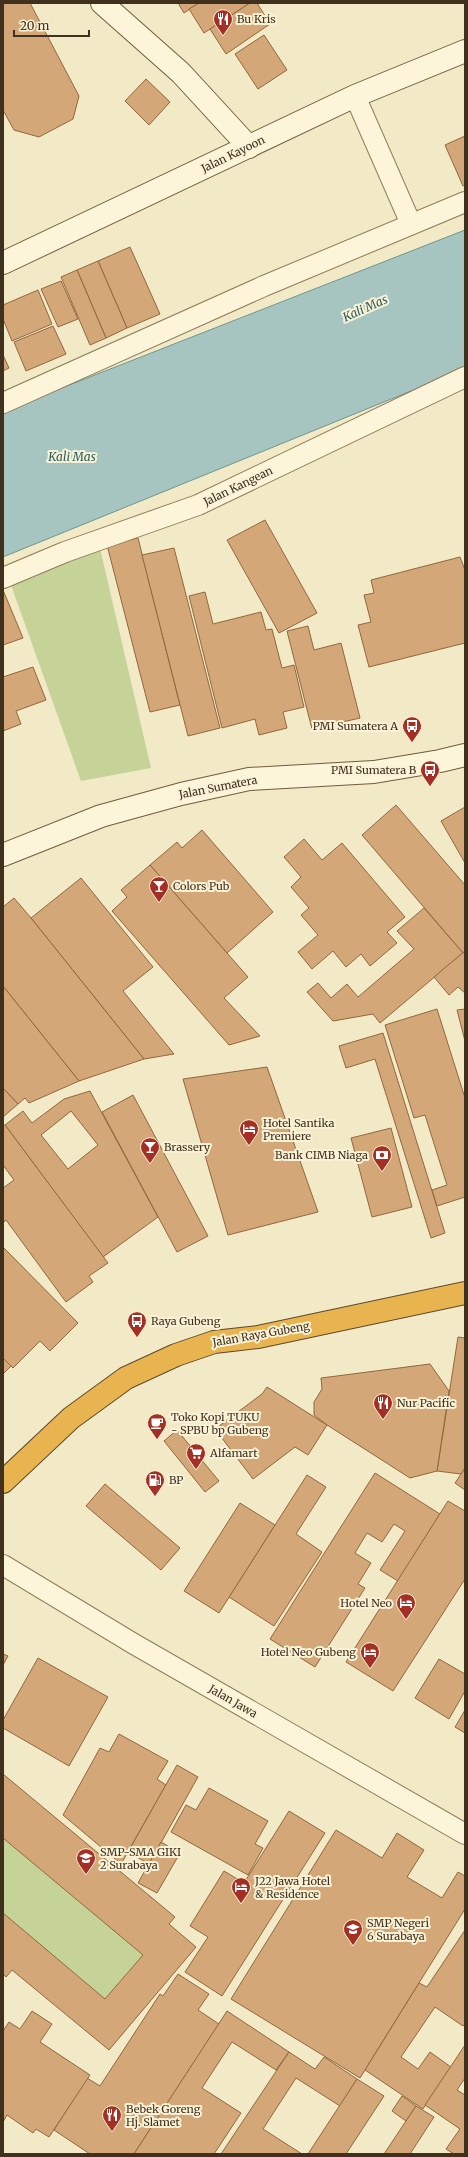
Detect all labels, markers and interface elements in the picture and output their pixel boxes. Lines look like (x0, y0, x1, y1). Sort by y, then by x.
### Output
restaurant icon: Bu Kris (212, 8, 234, 36)
scale bar (14, 12, 89, 38)
place label: Bu Kris (237, 12, 276, 26)
text: 20 m (20, 18, 49, 33)
street label: Jalan Kayoon (198, 132, 268, 176)
water label: Kali Mas (339, 291, 390, 325)
water label: Kali Mas (47, 449, 96, 464)
street label: Jalan Kangean (200, 463, 276, 509)
bus stop icon: PMI Sumatera A (401, 715, 423, 743)
place label: PMI Sumatera A (313, 719, 398, 733)
bus stop icon: PMI Sumatera B (419, 759, 441, 787)
place label: PMI Sumatera B (331, 763, 417, 777)
street label: Jalan Sumatera (177, 773, 258, 802)
bar icon: Colors Pub (148, 875, 170, 903)
place label: Colors Pub (173, 879, 230, 893)
place label: Hotel Santika Premiere (263, 1116, 334, 1143)
hotel icon: Hotel Santika Premiere (238, 1118, 260, 1146)
bar icon: Brassery (139, 1136, 161, 1164)
place label: Brassery (164, 1140, 211, 1154)
bank icon: Bank CIMB Niaga (371, 1144, 393, 1172)
place label: Bank CIMB Niaga (275, 1148, 368, 1162)
bus stop icon: Raya Gubeng (126, 1310, 148, 1338)
place label: Raya Gubeng (151, 1314, 221, 1328)
street label: Jalan Raya Gubeng (210, 1319, 311, 1350)
restaurant icon: Nur Pacific (372, 1392, 394, 1420)
place label: Nur Pacific (397, 1396, 455, 1410)
place label: Toko Kopi TUKU - SPBU bp Gubeng (171, 1410, 269, 1437)
cafe icon: Toko Kopi TUKU - SPBU bp Gubeng (146, 1412, 168, 1440)
supermarket icon: Alfamart (185, 1442, 207, 1470)
place label: Alfamart (209, 1446, 258, 1460)
fuel station icon: BP (144, 1469, 166, 1497)
place label: BP (169, 1473, 183, 1487)
hotel icon: Hotel Neo (395, 1592, 417, 1620)
place label: Hotel Neo (340, 1596, 393, 1610)
hotel icon: Hotel Neo Gubeng (359, 1641, 381, 1669)
place label: Hotel Neo Gubeng (261, 1645, 356, 1659)
street label: Jalan Jawa (205, 1681, 260, 1721)
place label: SMP-SMA GIKI 2 Surabaya (100, 1845, 181, 1872)
school or university icon: SMP-SMA GIKI 2 Surabaya (75, 1847, 97, 1875)
place label: J22 Jawa Hotel & Residence (254, 1874, 331, 1901)
hotel icon: J22 Jawa Hotel & Residence (230, 1876, 252, 1904)
place label: SMP Negeri 6 Surabaya (367, 1916, 430, 1943)
school or university icon: SMP Negeri 6 Surabaya (342, 1918, 364, 1946)
place label: Bebek Goreng Hj. Slamet (126, 2102, 201, 2129)
restaurant icon: Bebek Goreng Hj. Slamet (101, 2104, 123, 2132)

